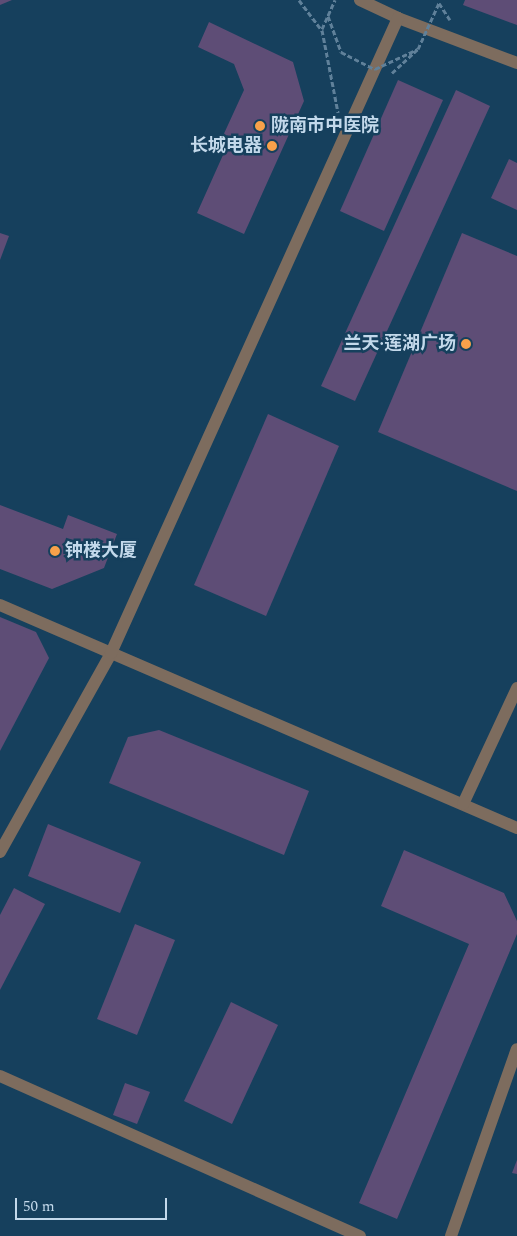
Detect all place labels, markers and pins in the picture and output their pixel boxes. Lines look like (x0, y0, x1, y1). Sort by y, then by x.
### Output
place label: 陇南市中医院 (271, 115, 379, 137)
marker: 陇南市中医院 (253, 119, 267, 133)
place label: 长城电器 (190, 135, 262, 157)
marker: 长城电器 (266, 140, 278, 152)
place label: 兰天·莲湖广场 (344, 333, 456, 355)
marker: 兰天·莲湖广场 (460, 338, 472, 350)
place label: 钟楼大厦 (65, 540, 137, 562)
marker: 钟楼大厦 (49, 545, 61, 557)

